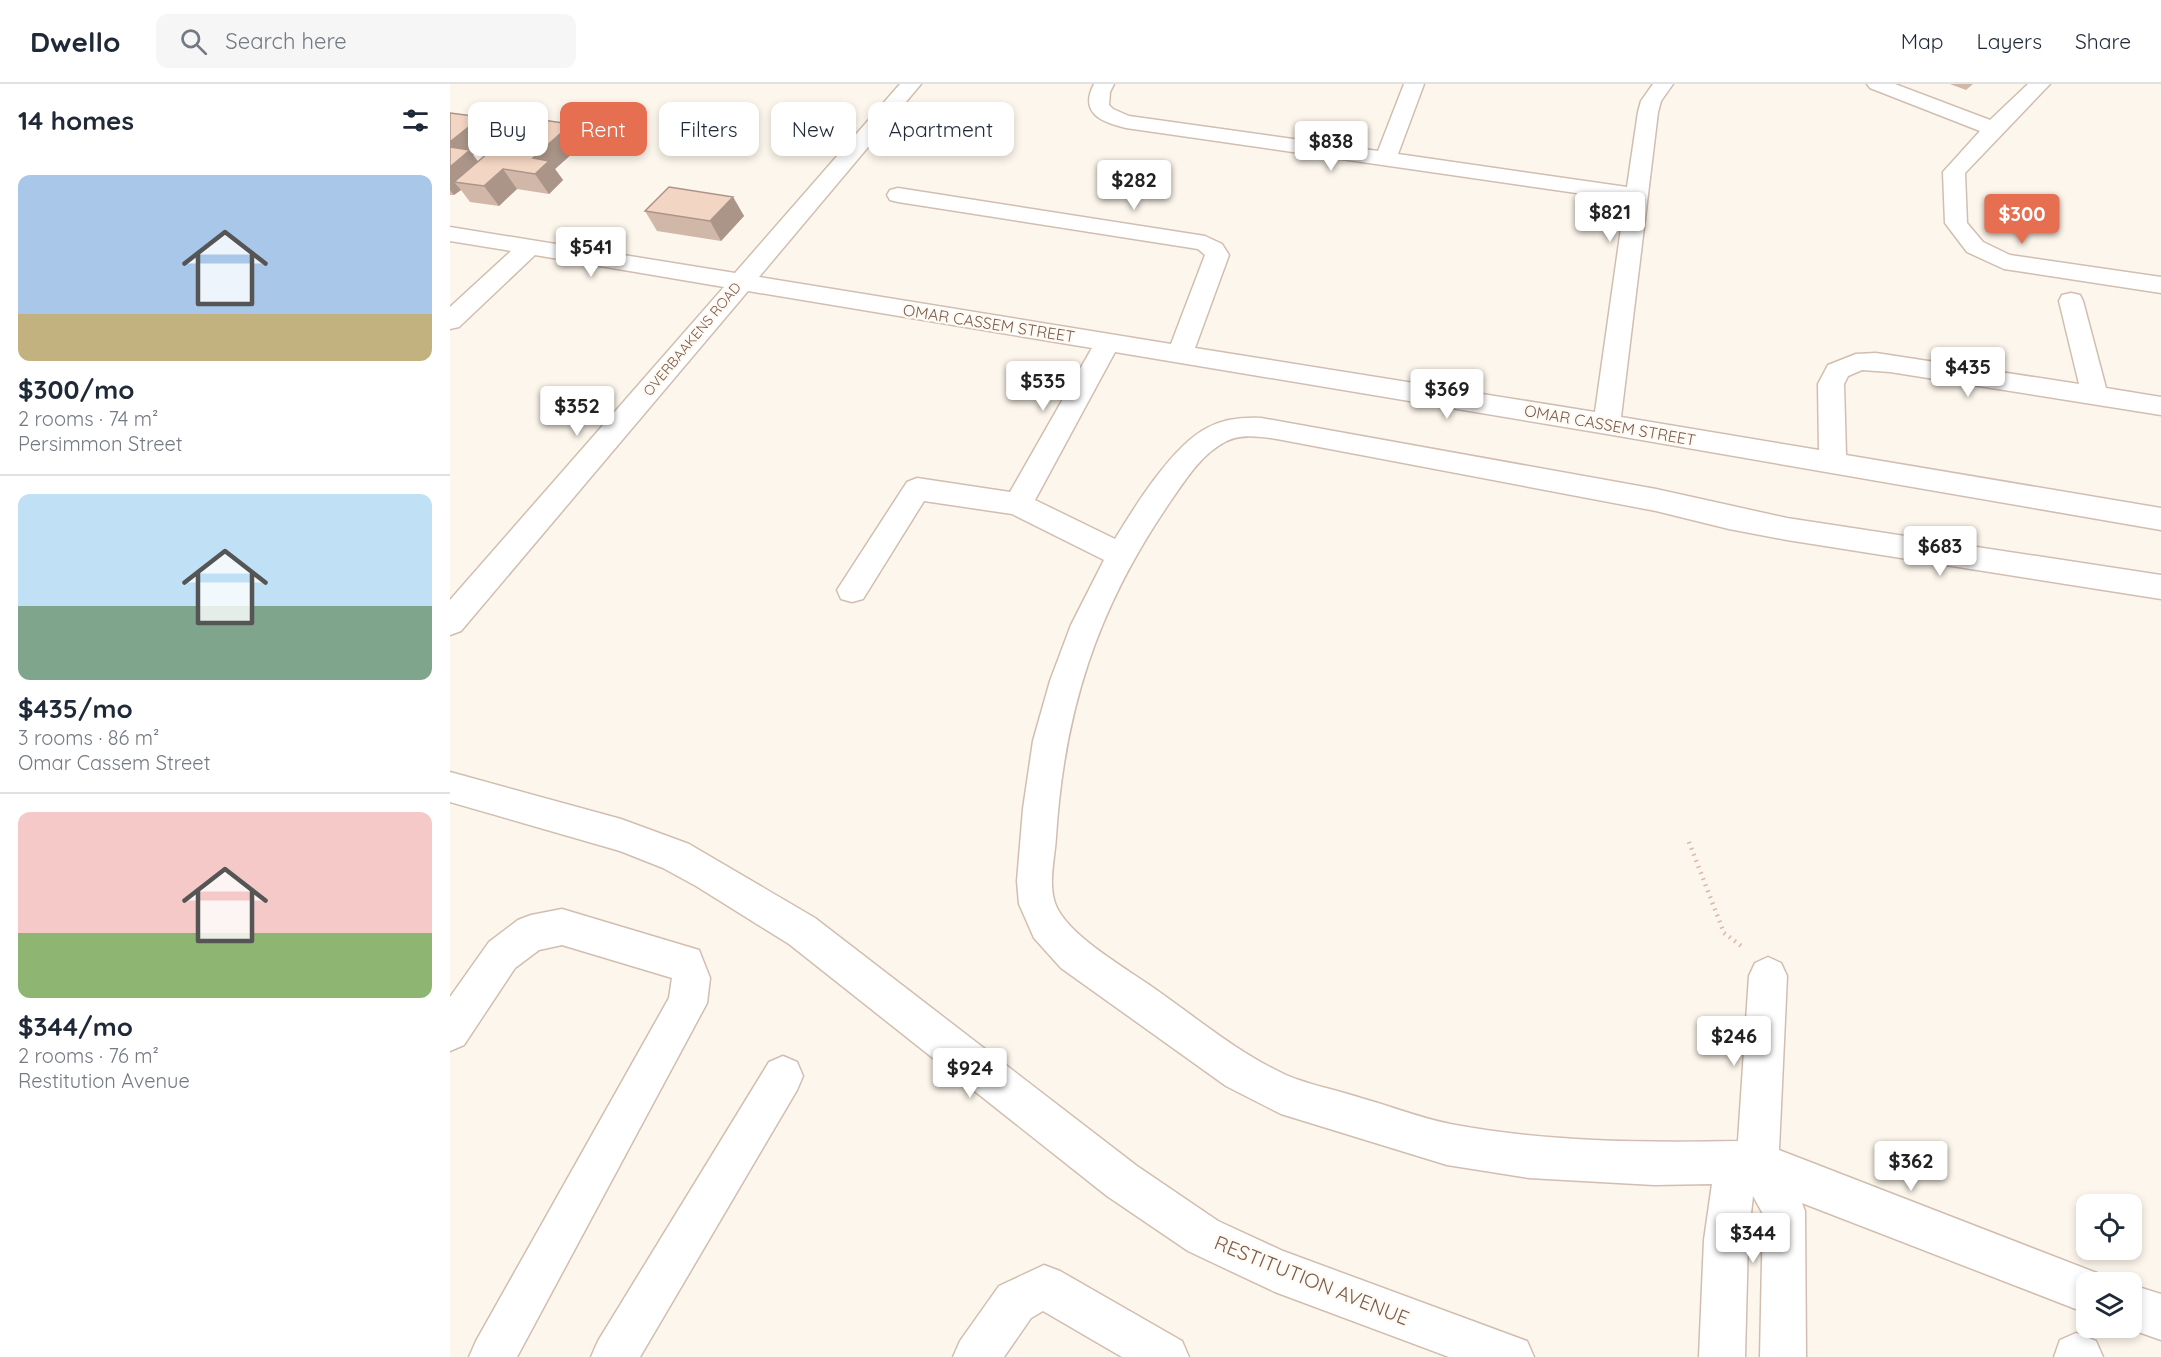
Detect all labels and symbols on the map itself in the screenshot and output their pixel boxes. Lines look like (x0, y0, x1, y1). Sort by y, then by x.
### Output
pin: $838 (1295, 121, 1367, 172)
pin: $282 (1098, 160, 1170, 211)
pin: $821 (1574, 192, 1646, 243)
pin: $300 (1986, 194, 2058, 245)
pin: $541 (555, 227, 627, 278)
street label: OVERBAAKENS ROAD (639, 279, 745, 399)
street label: OMAR CASSEM STREET (902, 300, 1077, 347)
pin: $435 (1932, 347, 2004, 398)
pin: $535 (1007, 361, 1079, 412)
pin: $369 (1411, 369, 1483, 420)
pin: $352 (541, 386, 613, 437)
street label: OMAR CASSEM STREET (1523, 400, 1698, 450)
pin: $683 (1904, 526, 1976, 577)
pin: $246 (1698, 1016, 1770, 1067)
pin: $924 (934, 1048, 1006, 1099)
pin: $362 (1875, 1141, 1947, 1192)
pin: $344 (1717, 1213, 1789, 1264)
street label: RESTITUTION AVENUE (1211, 1229, 1413, 1331)

